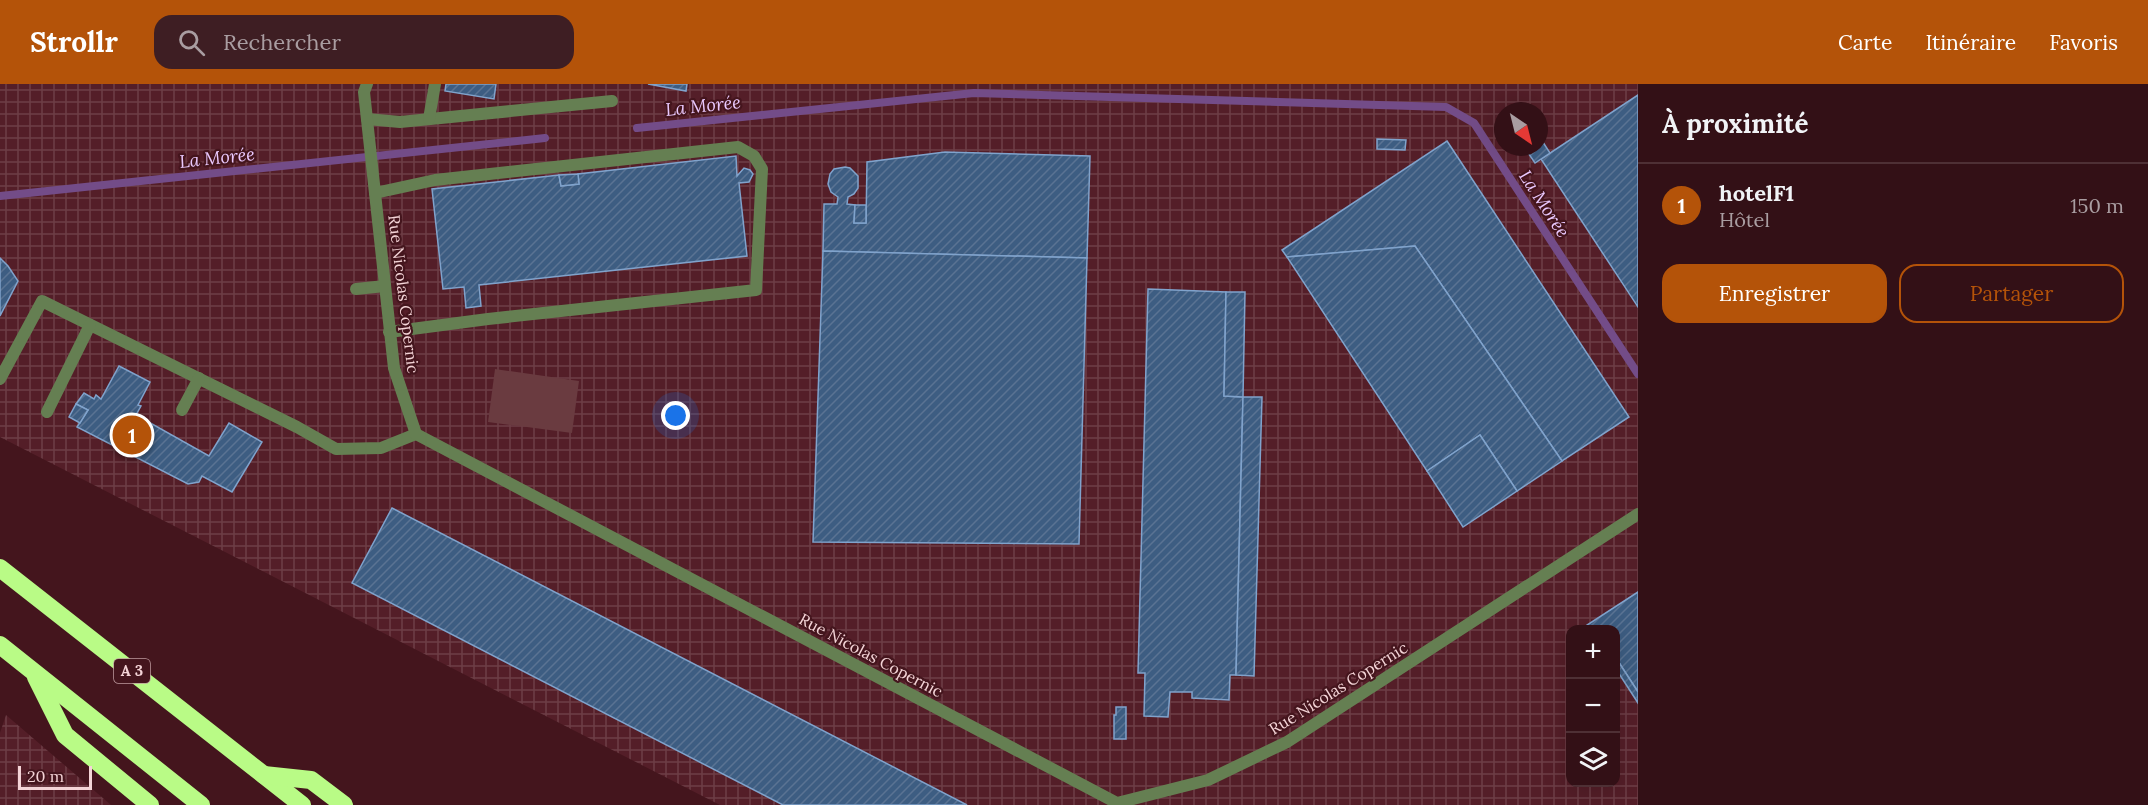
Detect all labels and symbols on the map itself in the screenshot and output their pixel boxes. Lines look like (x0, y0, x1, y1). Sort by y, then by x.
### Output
water label: La Morée (664, 90, 742, 121)
north arrow (1494, 102, 1548, 156)
water label: La Morée (178, 142, 256, 173)
water label: La Morée (1514, 166, 1575, 242)
street label: Rue Nicolas Copernic (384, 214, 424, 374)
your location (661, 401, 690, 430)
pin: 1 (112, 412, 152, 458)
street label: Rue Nicolas Copernic (796, 609, 946, 701)
street label: Rue Nicolas Copernic (1265, 637, 1411, 739)
road number: A 3 (114, 659, 150, 683)
scale bar (18, 763, 92, 790)

